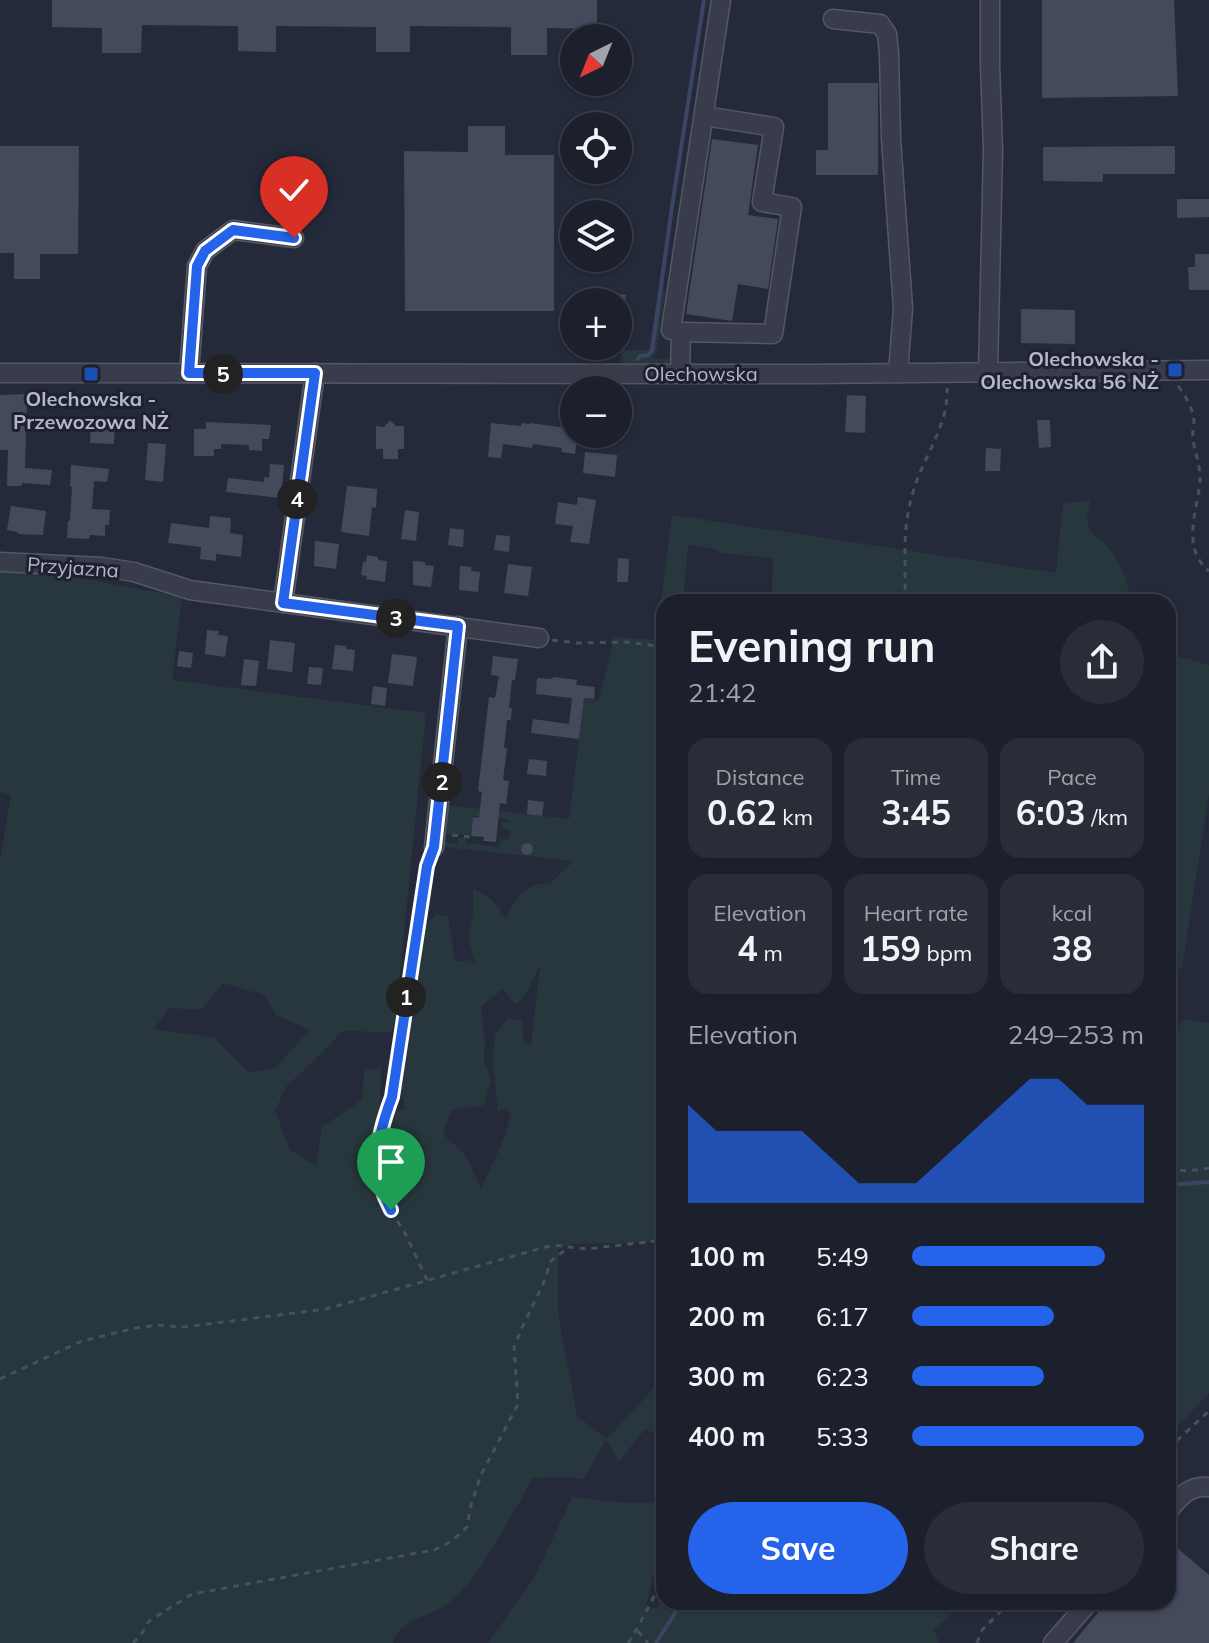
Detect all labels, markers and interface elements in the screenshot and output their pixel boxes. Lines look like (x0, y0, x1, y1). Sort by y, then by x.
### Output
north arrow (560, 24, 632, 96)
map controls (560, 24, 632, 448)
button: locate (560, 112, 632, 184)
pin (260, 156, 328, 238)
icon: check (272, 168, 316, 212)
button: layers (560, 200, 632, 272)
button: + (560, 288, 632, 360)
place label: Olechowska - Olechowska 56 NŻ (980, 346, 1159, 394)
pin: 5 (203, 354, 243, 394)
text: 5 (216, 360, 230, 388)
street label: Olechowska (644, 361, 758, 386)
marker: Olechowska - Olechowska 56 NŻ (1166, 361, 1184, 379)
marker: Olechowska - Przewozowa NŻ (82, 365, 100, 383)
button: − (560, 376, 632, 448)
place label: Olechowska - Przewozowa NŻ (13, 386, 169, 434)
pin: 4 (277, 479, 317, 519)
text: 4 (290, 485, 304, 513)
street label: Przyjazna (26, 551, 120, 583)
pin: 3 (376, 598, 416, 638)
text: 3 (389, 604, 403, 632)
text: Evening run (688, 618, 935, 673)
button: share (1060, 620, 1144, 704)
text: 21:42 (688, 676, 756, 709)
pin: 2 (422, 762, 462, 802)
text: Distance (716, 763, 804, 791)
text: Time (891, 763, 941, 791)
text: Pace (1047, 763, 1097, 791)
text: 2 (435, 768, 449, 796)
text: 0.62 (707, 791, 777, 834)
text: 3:45 (881, 791, 951, 834)
text: 6:03 (1016, 791, 1086, 834)
text: km (777, 803, 813, 831)
text: /km (1086, 803, 1128, 831)
text: Elevation (713, 899, 807, 927)
text: Heart rate (864, 899, 968, 927)
text: kcal (1052, 899, 1092, 927)
text: 4 (737, 927, 758, 970)
text: 159 (860, 927, 921, 970)
text: 38 (1052, 927, 1092, 970)
text: m (758, 939, 783, 967)
text: bpm (921, 939, 972, 967)
pin: 1 (386, 977, 426, 1017)
text: 1 (399, 983, 413, 1011)
text: Elevation (688, 1018, 798, 1051)
text: 249–253 m (1008, 1018, 1144, 1051)
pin (357, 1128, 425, 1210)
icon: arrive (369, 1140, 413, 1184)
text: 100 m (688, 1240, 765, 1273)
text: 5:49 (816, 1240, 869, 1273)
text: 200 m (688, 1300, 765, 1333)
text: 6:17 (816, 1300, 869, 1333)
text: 300 m (688, 1360, 765, 1393)
text: 6:23 (816, 1360, 869, 1393)
text: 400 m (688, 1420, 765, 1453)
text: 5:33 (816, 1420, 869, 1453)
button: Save (688, 1502, 908, 1594)
button: Share (924, 1502, 1144, 1594)

